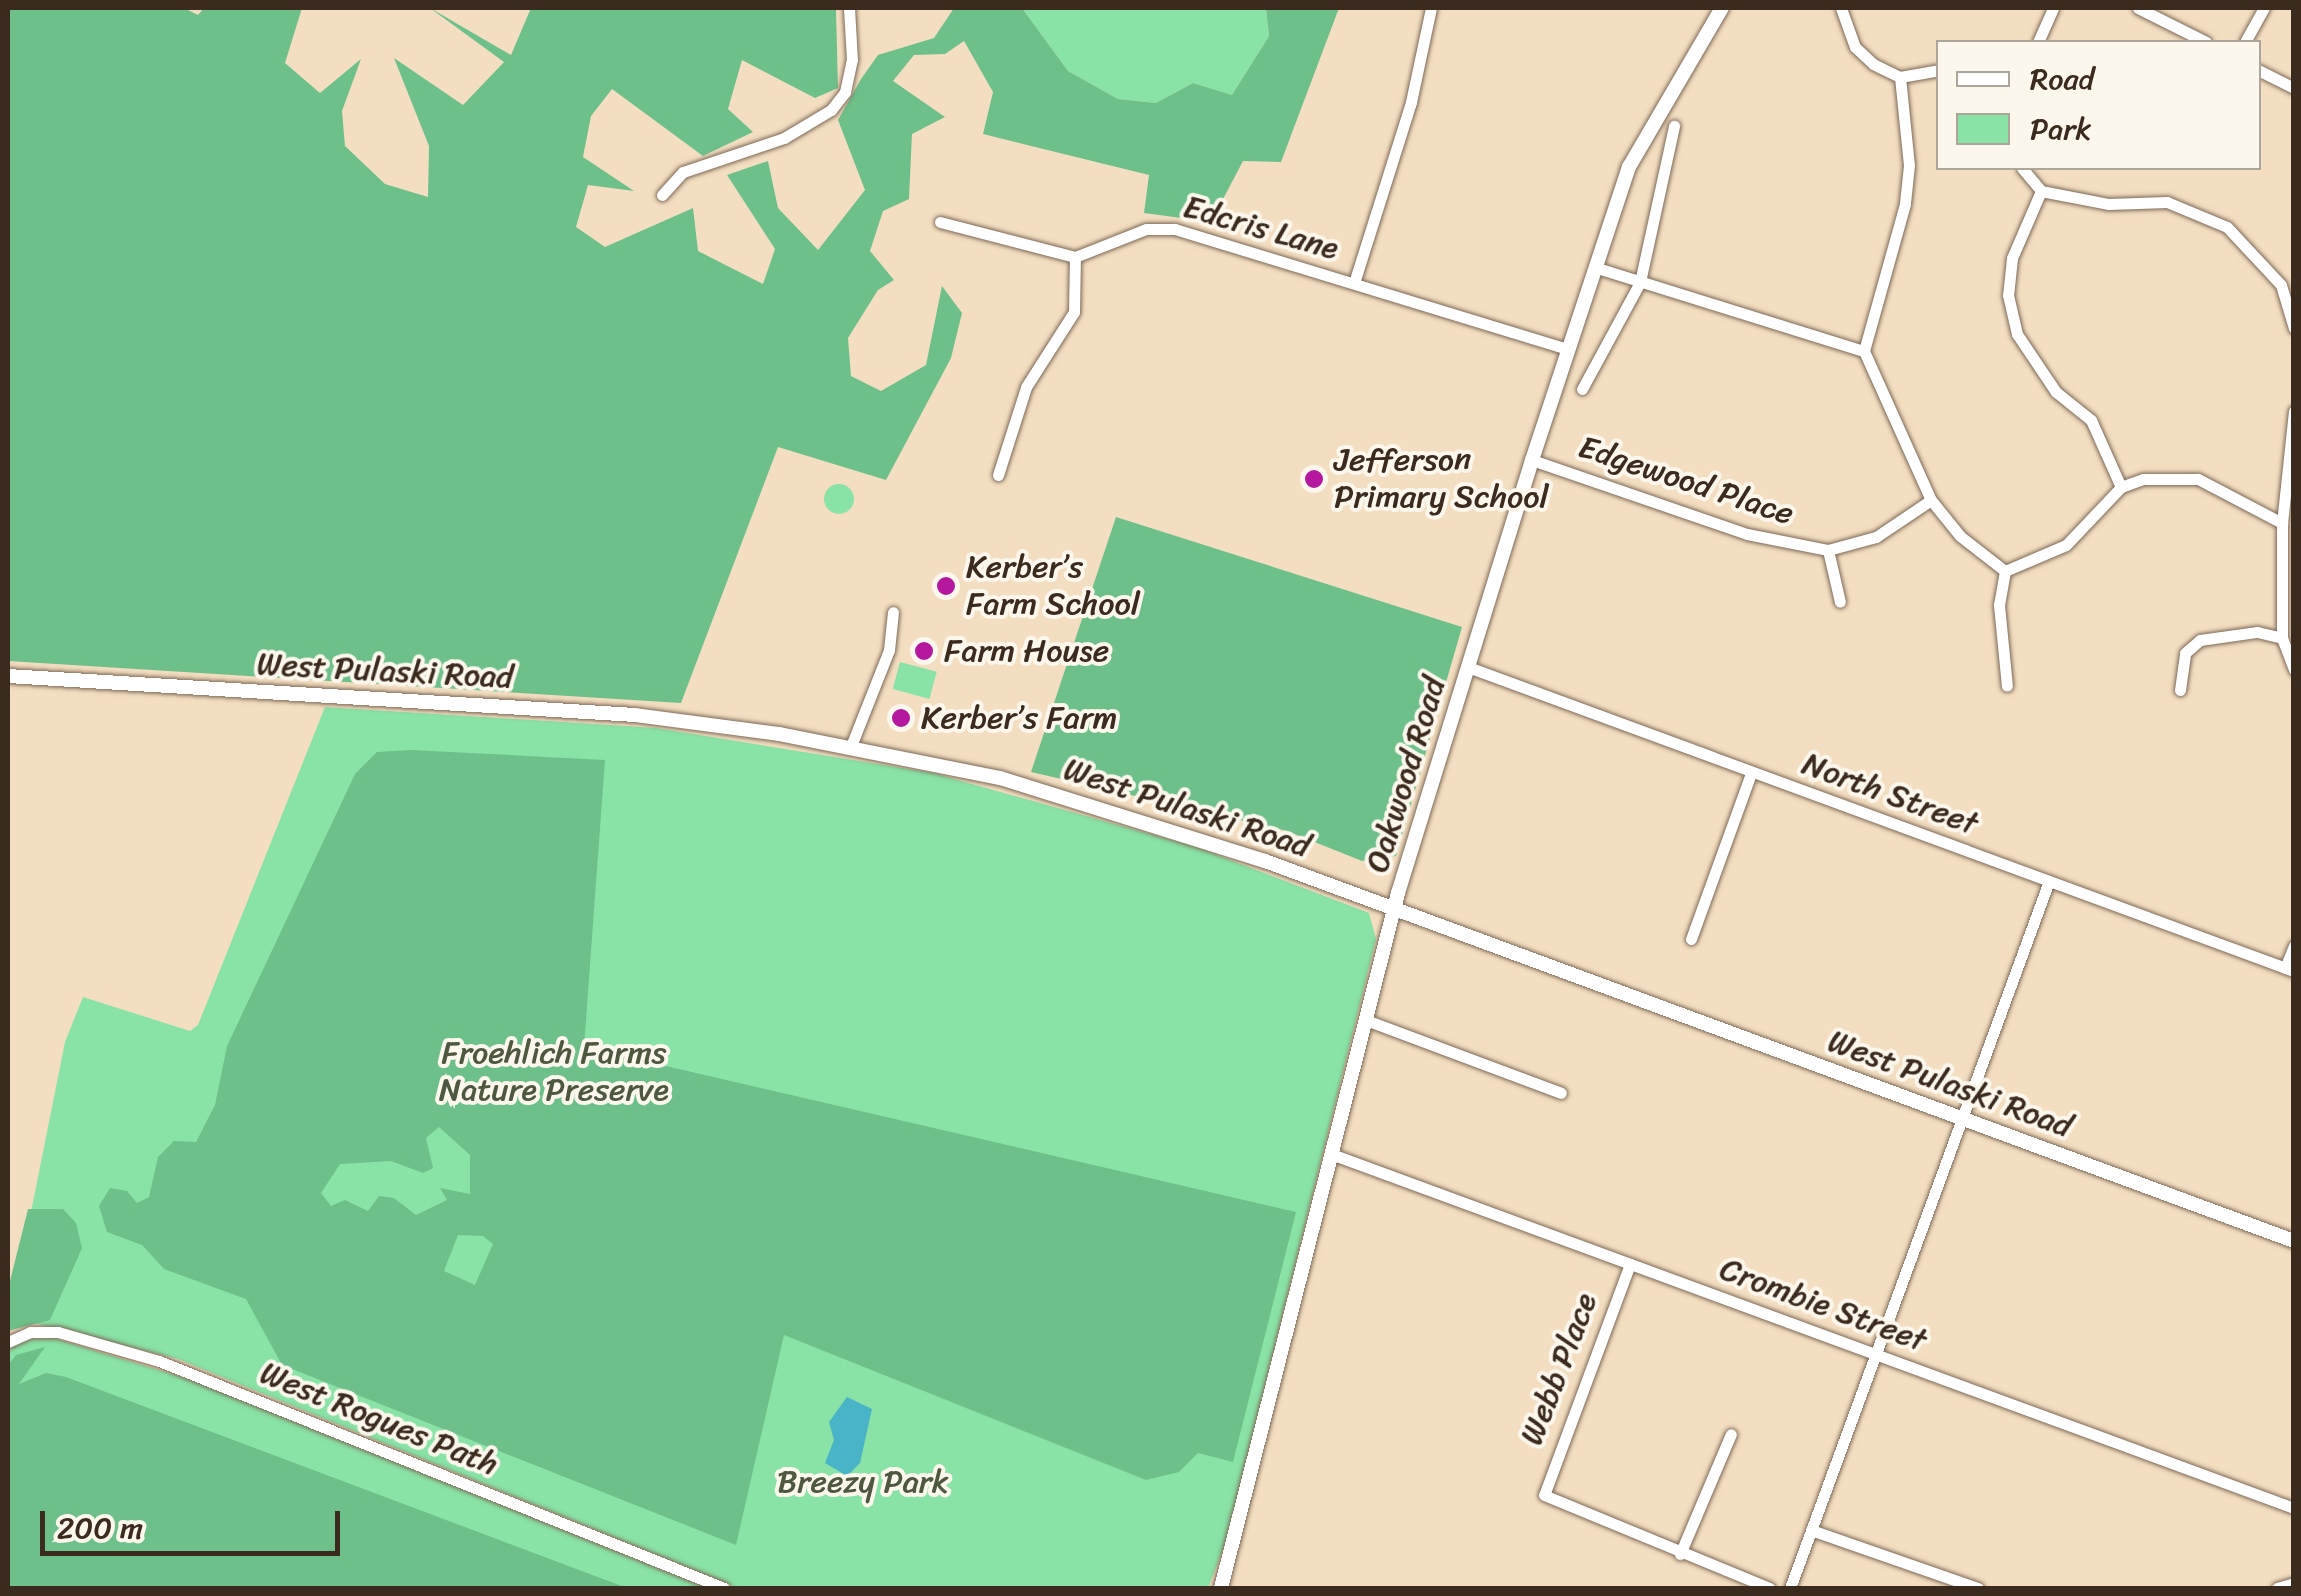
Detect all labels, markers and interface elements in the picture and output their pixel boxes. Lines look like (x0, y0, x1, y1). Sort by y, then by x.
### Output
legend (1936, 40, 2261, 170)
text: Road (2030, 52, 2094, 106)
text: Park (2030, 102, 2092, 156)
street label: Edcris Lane (1179, 187, 1343, 269)
street label: Edgewood Place (1574, 428, 1798, 534)
place label: Jefferson Primary School (1334, 442, 1549, 517)
marker: Jefferson Primary School (1303, 468, 1325, 490)
place label: Kerber’s Farm School (966, 549, 1140, 624)
marker: Kerber’s Farm School (935, 575, 957, 597)
place label: Farm House (944, 632, 1110, 670)
marker: Farm House (913, 640, 935, 662)
street label: West Pulaski Road (255, 645, 515, 697)
street label: Oakwood Road (1358, 673, 1454, 877)
place label: Kerber’s Farm (921, 699, 1117, 737)
marker: Kerber’s Farm (890, 707, 912, 729)
street label: North Street (1797, 745, 1983, 843)
street label: West Pulaski Road (1059, 750, 1315, 866)
street label: West Pulaski Road (1823, 1022, 2077, 1146)
park label: Froehlich Farms Nature Preserve (439, 1035, 669, 1110)
street label: Crombie Street (1715, 1250, 1931, 1360)
street label: Webb Place (1512, 1287, 1606, 1451)
street label: West Rogues Path (255, 1354, 503, 1484)
park label: Breezy Park (777, 1463, 949, 1501)
scale bar (45, 1491, 345, 1553)
text: 200 m (57, 1501, 143, 1555)

